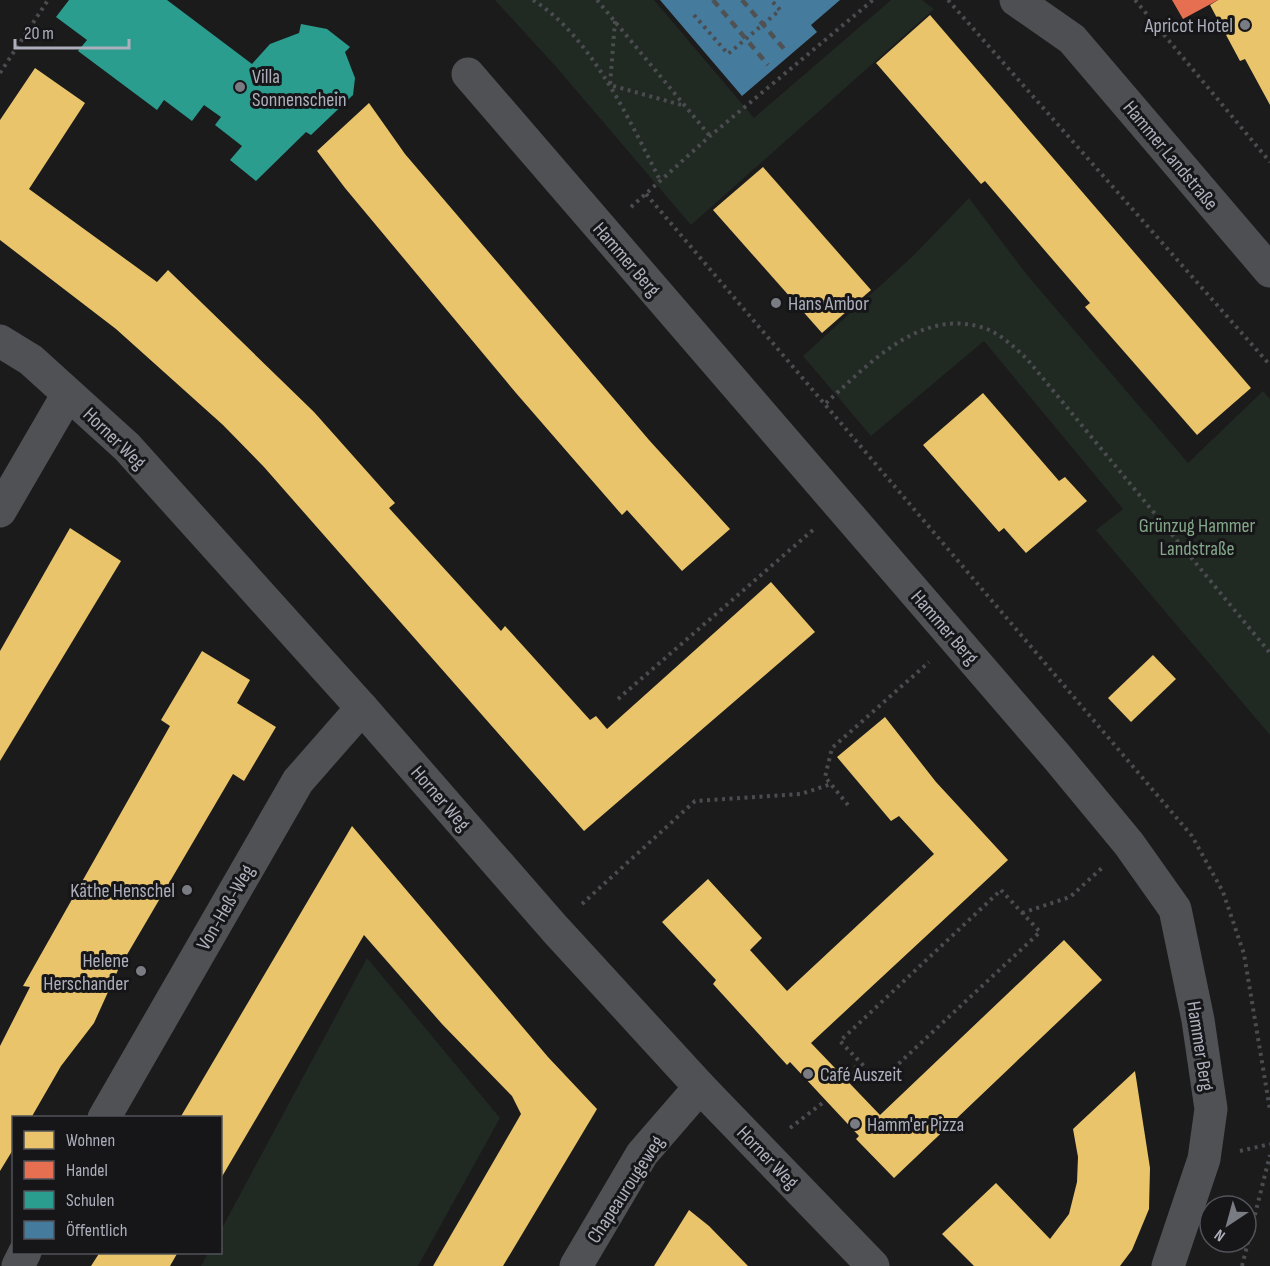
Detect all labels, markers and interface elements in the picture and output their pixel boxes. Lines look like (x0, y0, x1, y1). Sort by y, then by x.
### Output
scale bar (15, 12, 129, 50)
place label: Apricot Hotel (1144, 14, 1233, 38)
marker: Apricot Hotel (1238, 18, 1252, 32)
text: 20 m (24, 23, 54, 44)
place label: Villa Sonnenschein (252, 65, 347, 112)
marker: Villa Sonnenschein (233, 80, 247, 94)
street label: Hammer Landstraße (1118, 96, 1223, 215)
street label: Hammer Berg (587, 218, 665, 302)
place label: Hans Ambor (788, 292, 869, 316)
marker: Hans Ambor (769, 296, 783, 310)
street label: Horner Weg (78, 403, 151, 475)
park label: Grünzug Hammer Landstraße (1139, 514, 1256, 561)
street label: Hammer Berg (905, 586, 983, 670)
street label: Horner Weg (405, 761, 475, 836)
street label: Von-Heß-Weg (192, 860, 260, 955)
place label: Käthe Henschel (70, 879, 175, 903)
marker: Käthe Henschel (180, 883, 194, 897)
place label: Helene Herschander (43, 949, 129, 996)
marker: Helene Herschander (134, 964, 148, 978)
street label: Hammer Berg (1181, 1000, 1219, 1093)
place label: Café Auszeit (820, 1063, 902, 1087)
marker: Café Auszeit (801, 1067, 815, 1081)
place label: Hamm'er Pizza (867, 1113, 964, 1137)
legend (12, 1116, 222, 1254)
marker: Hamm'er Pizza (848, 1117, 862, 1131)
street label: Horner Weg (731, 1121, 803, 1194)
text: Wohnen (66, 1130, 115, 1151)
street label: Chapeaurougeweg (582, 1131, 670, 1248)
text: Handel (66, 1160, 108, 1181)
text: Schulen (66, 1190, 114, 1211)
north arrow (1198, 1194, 1258, 1254)
text: Öffentlich (66, 1220, 127, 1241)
text: N (1211, 1225, 1229, 1245)

